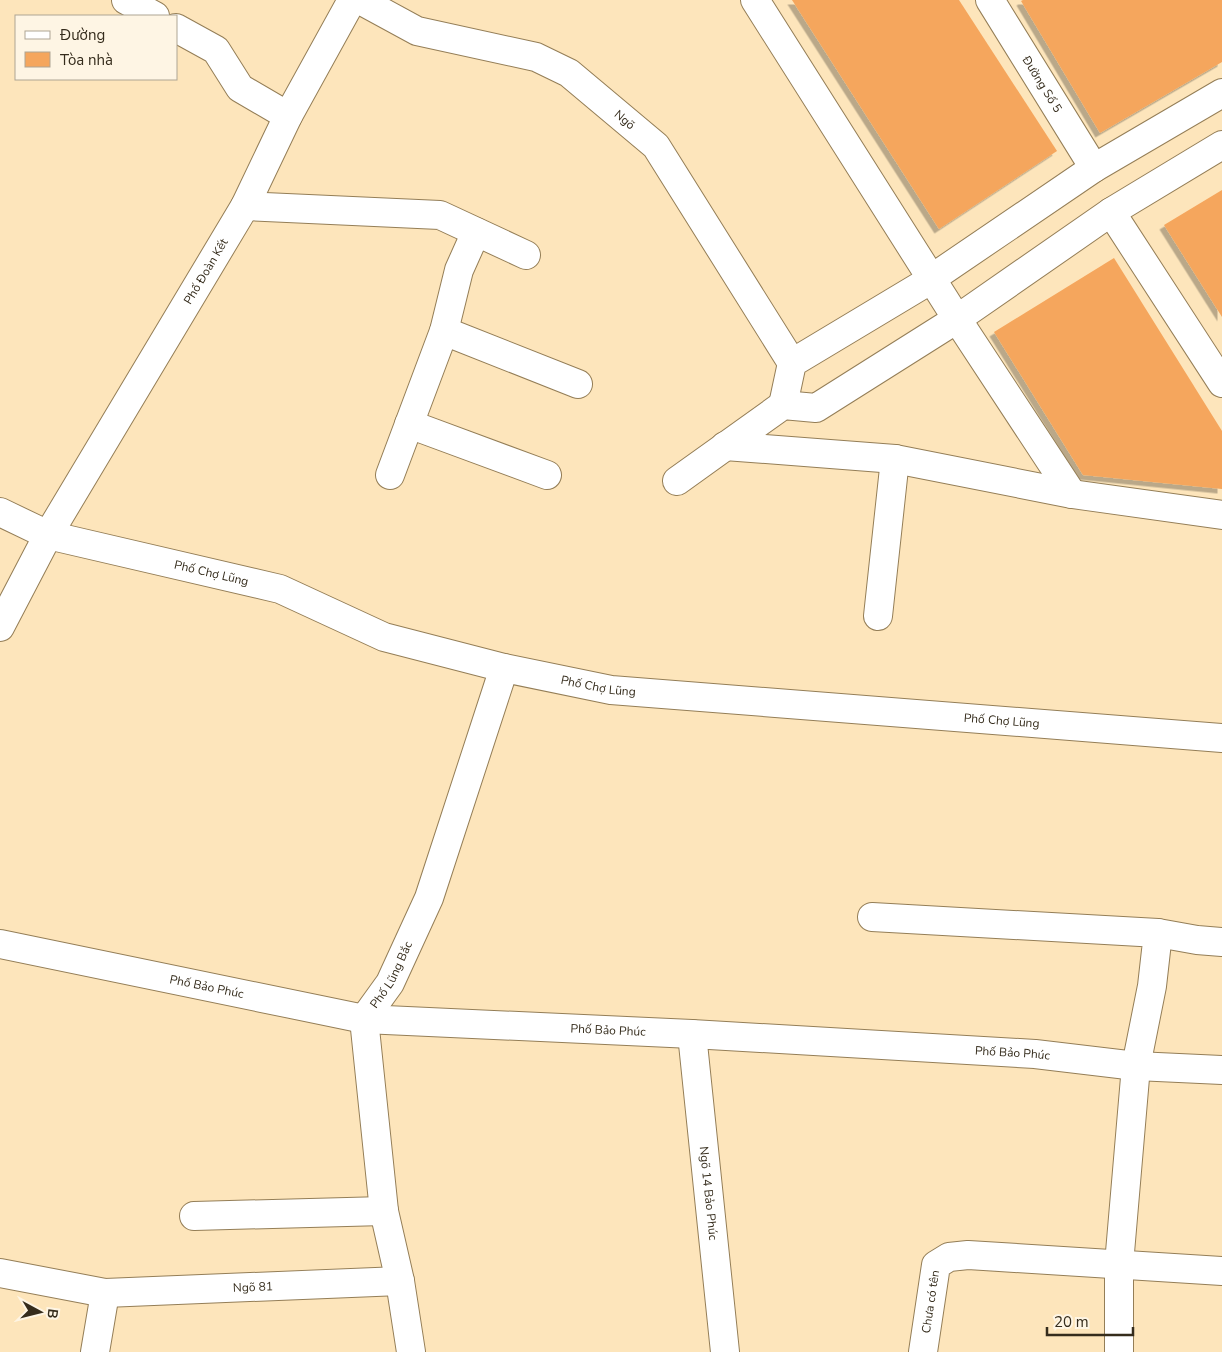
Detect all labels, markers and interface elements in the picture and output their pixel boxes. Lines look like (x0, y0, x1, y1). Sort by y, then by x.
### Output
legend (15, 15, 178, 80)
text: Đường (59, 25, 105, 45)
text: Tòa nhà (60, 50, 113, 70)
street label: Đường Số 5 (1018, 52, 1066, 115)
street label: Ngõ (611, 106, 639, 133)
street label: Phố Đoàn Kết (180, 235, 232, 307)
street label: Phố Chợ Lũng (173, 557, 250, 589)
street label: Phố Chợ Lũng (559, 672, 636, 700)
street label: Phố Chợ Lũng (963, 710, 1040, 732)
street label: Phố Lũng Bắc (366, 938, 416, 1011)
street label: Phố Bảo Phúc (168, 971, 246, 1002)
street label: Phố Bảo Phúc (570, 1020, 646, 1040)
street label: Phố Bảo Phúc (974, 1043, 1051, 1064)
street label: Ngõ 14 Bảo Phúc (696, 1145, 721, 1241)
street label: Chưa có tên (918, 1269, 943, 1334)
street label: Ngõ 81 (233, 1278, 273, 1296)
north arrow (15, 1287, 65, 1337)
scale bar (1047, 1304, 1133, 1336)
text: B (42, 1308, 62, 1319)
text: 20 m (1054, 1312, 1089, 1332)

